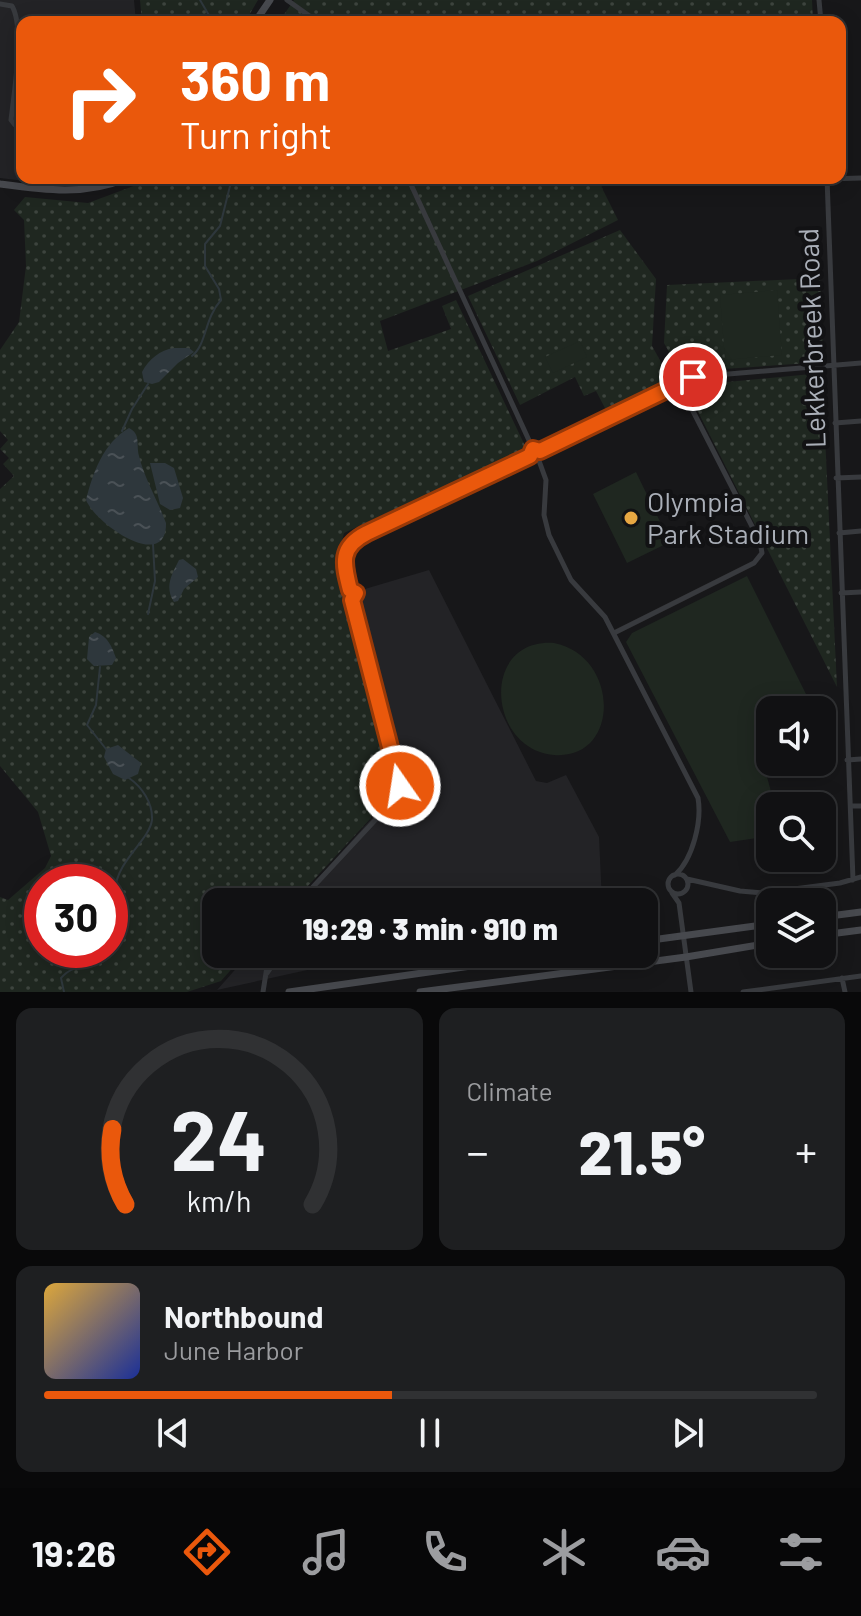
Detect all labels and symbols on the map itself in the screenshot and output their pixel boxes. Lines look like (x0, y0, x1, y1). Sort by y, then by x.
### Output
street label: Lekkerbreek Road (790, 227, 832, 449)
pin (659, 343, 727, 411)
place label: Olympia Park Stadium (647, 484, 809, 550)
marker: Olympia Park Stadium (622, 509, 640, 527)
position arrow (358, 744, 442, 828)
speed limit sign: 30 (24, 864, 128, 968)

